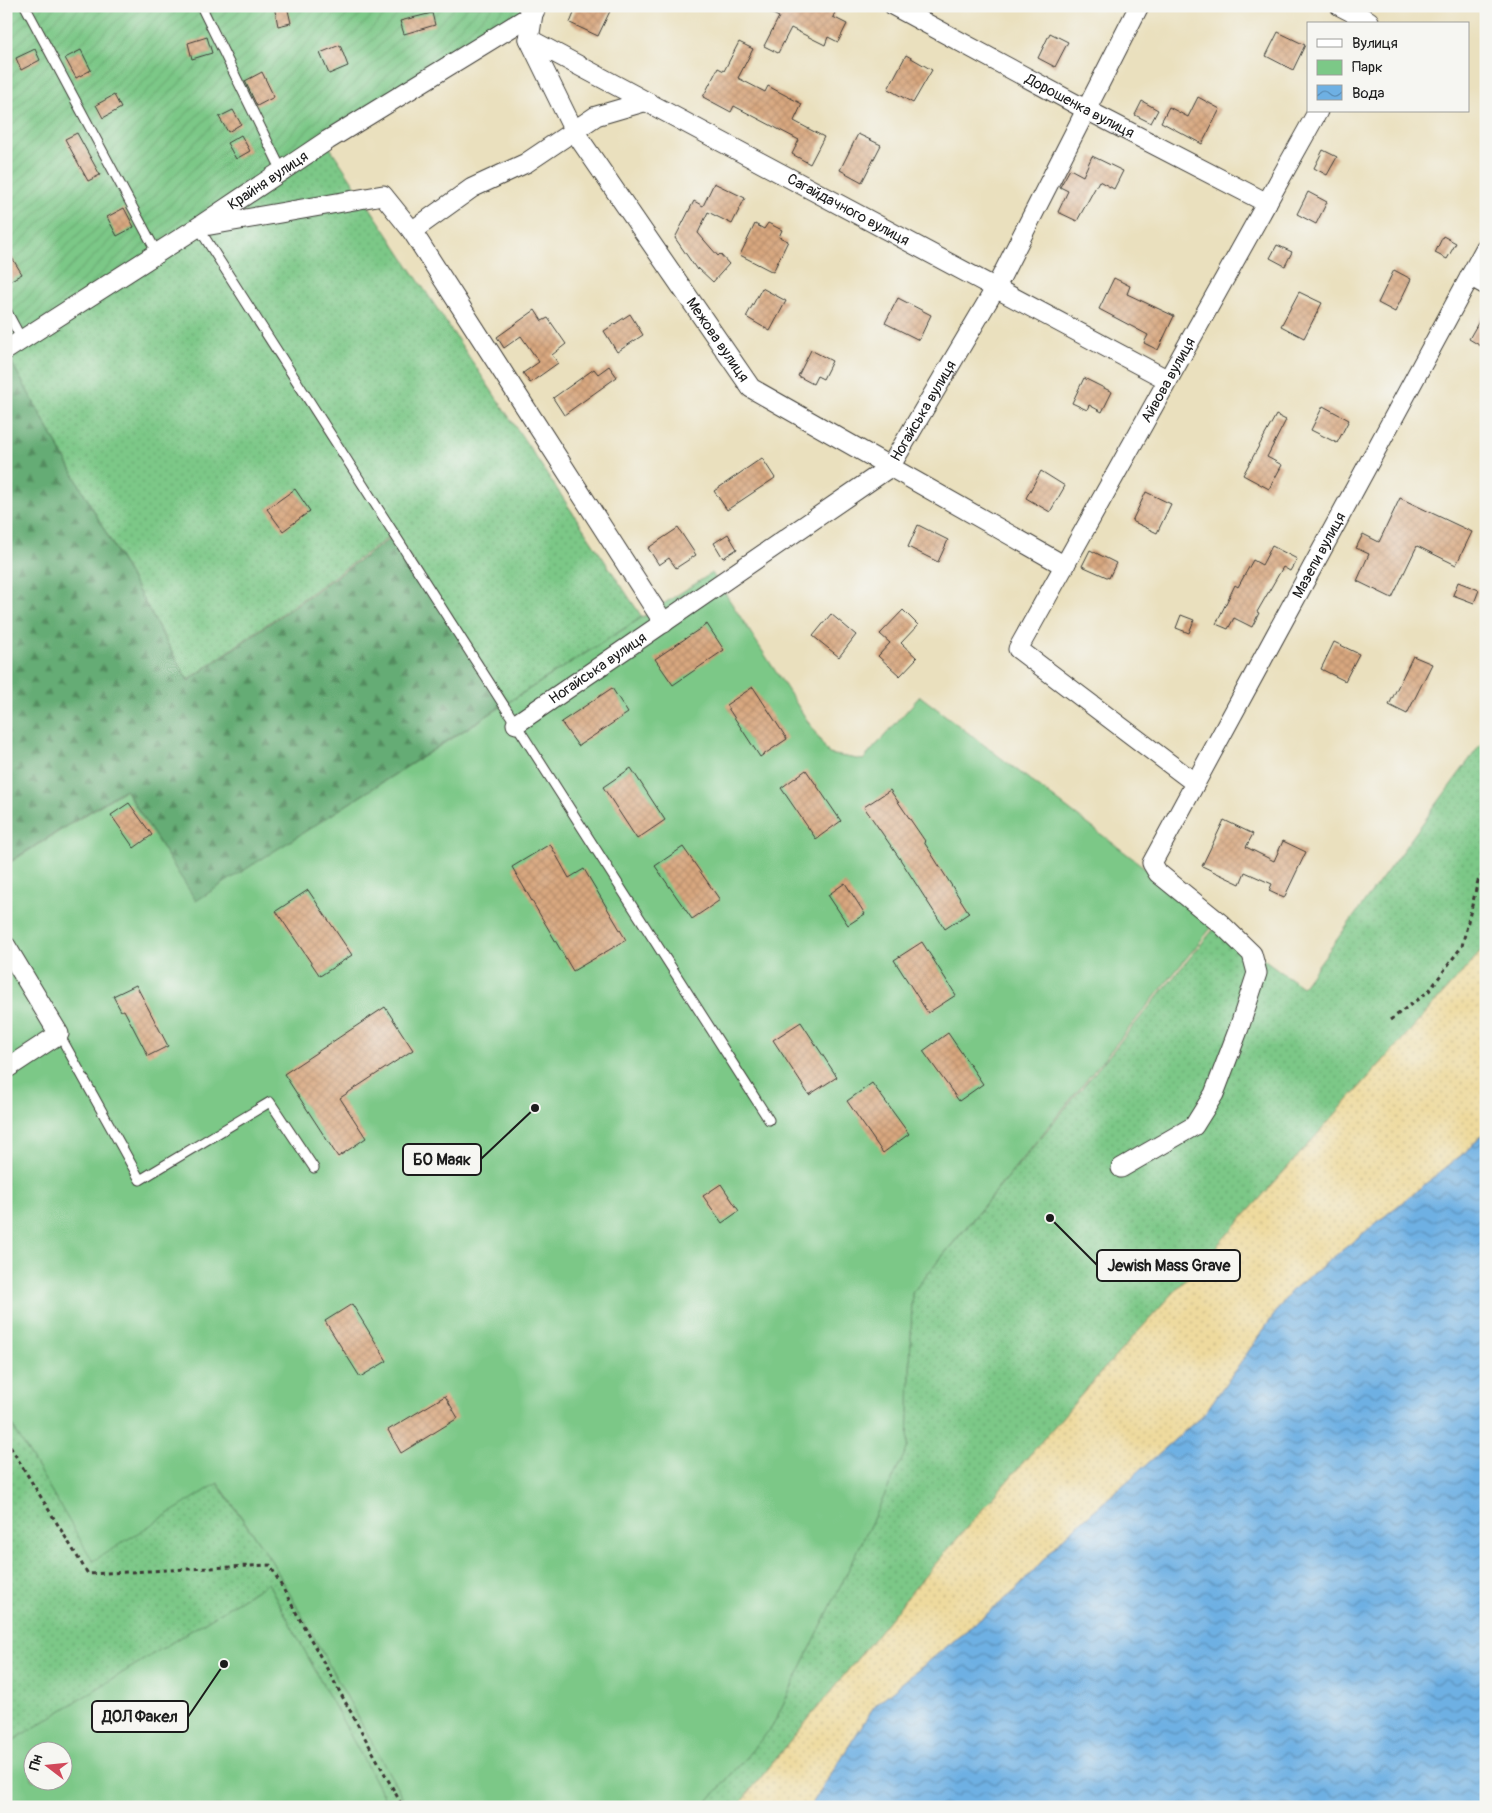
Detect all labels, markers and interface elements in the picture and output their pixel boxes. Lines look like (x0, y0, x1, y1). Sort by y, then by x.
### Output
legend (1307, 22, 1470, 112)
text: Вулиця (1352, 34, 1398, 53)
text: Парк (1352, 58, 1383, 77)
street label: Дорошенка вулиця (1021, 69, 1138, 142)
text: Вода (1352, 84, 1385, 103)
street label: Крайня вулиця (224, 147, 312, 214)
street label: Сагайдачного вулиця (784, 169, 913, 250)
street label: Межова вулиця (682, 294, 753, 386)
street label: Айвова вулиця (1137, 334, 1199, 426)
street label: Ногайська вулиця (886, 357, 960, 465)
street label: Мазепи вулиця (1288, 509, 1350, 601)
street label: Ногайська вулиця (545, 628, 650, 708)
callout: БО Маяк (403, 1144, 481, 1175)
text: БО Маяк (413, 1150, 471, 1170)
callout: Jewish Mass Grave (1097, 1250, 1240, 1281)
text: Jewish Mass Grave (1108, 1256, 1232, 1276)
callout: ДОЛ Факел (92, 1701, 188, 1732)
text: ДОЛ Факел (101, 1707, 178, 1727)
north arrow (22, 1740, 72, 1790)
text: Пн (26, 1753, 46, 1772)

